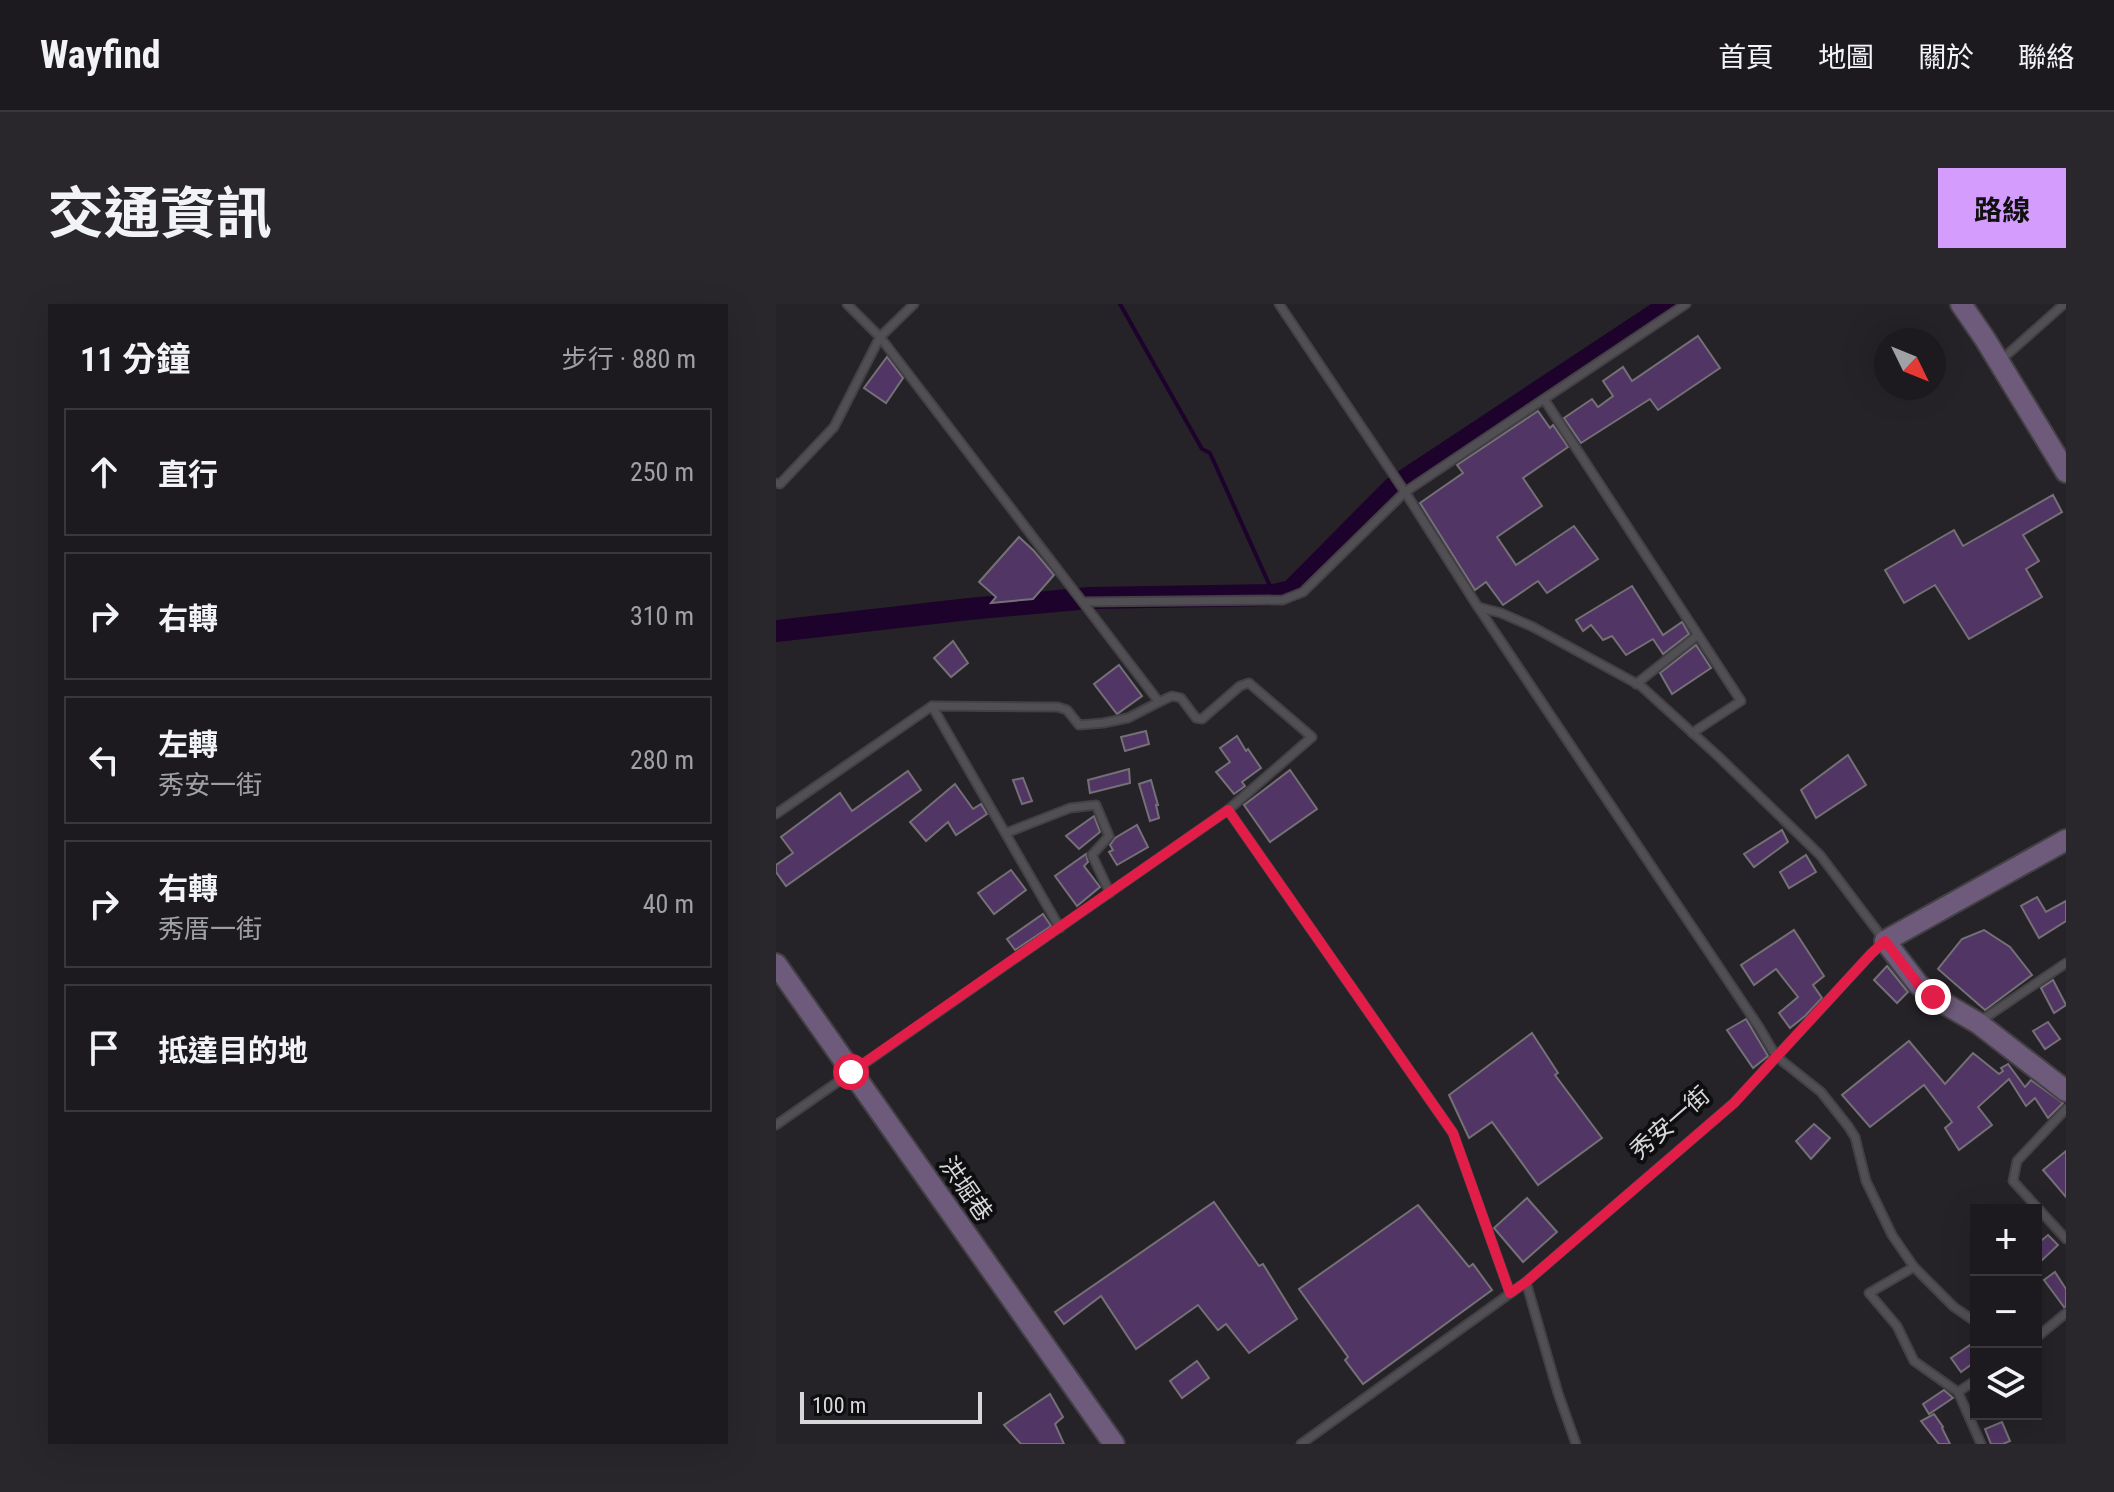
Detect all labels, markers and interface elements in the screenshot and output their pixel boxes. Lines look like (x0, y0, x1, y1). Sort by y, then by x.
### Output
text: Wayfind (40, 33, 161, 77)
text: 首頁 (1718, 41, 1774, 74)
text: 地圖 (1818, 41, 1874, 74)
text: 關於 (1918, 41, 1974, 74)
text: 聯絡 (2018, 41, 2074, 74)
button: 路線 (1938, 168, 2066, 248)
text: 交通資訊 (48, 181, 272, 247)
north arrow (1874, 328, 1946, 400)
text: 11 分鐘 (80, 339, 190, 379)
text: 步行 · 880 m (562, 344, 696, 374)
icon: ahead (82, 450, 126, 494)
text: 直行 (158, 457, 218, 492)
text: 250 m (630, 457, 694, 487)
icon: right (82, 594, 126, 638)
text: 右轉 (158, 601, 218, 636)
text: 310 m (630, 601, 694, 631)
text: 左轉 (158, 727, 218, 762)
icon: left (82, 738, 126, 782)
text: 280 m (630, 745, 694, 775)
text: 秀安一街 (158, 770, 262, 800)
text: 右轉 (158, 871, 218, 906)
icon: right (82, 882, 126, 926)
text: 40 m (643, 889, 694, 919)
text: 秀厝一街 (158, 914, 262, 944)
route end (1915, 979, 1951, 1015)
icon: arrive (82, 1026, 126, 1070)
text: 抵達目的地 (158, 1033, 308, 1068)
route start (833, 1054, 869, 1090)
street label: 秀安一街 (1625, 1081, 1715, 1165)
street label: 洪堀巷 (934, 1151, 998, 1227)
map controls (1970, 1204, 2042, 1420)
button: + (1970, 1204, 2042, 1276)
button: − (1970, 1276, 2042, 1348)
button: layers (1970, 1348, 2042, 1420)
scale bar (800, 1388, 982, 1424)
text: 100 m (812, 1393, 866, 1418)

